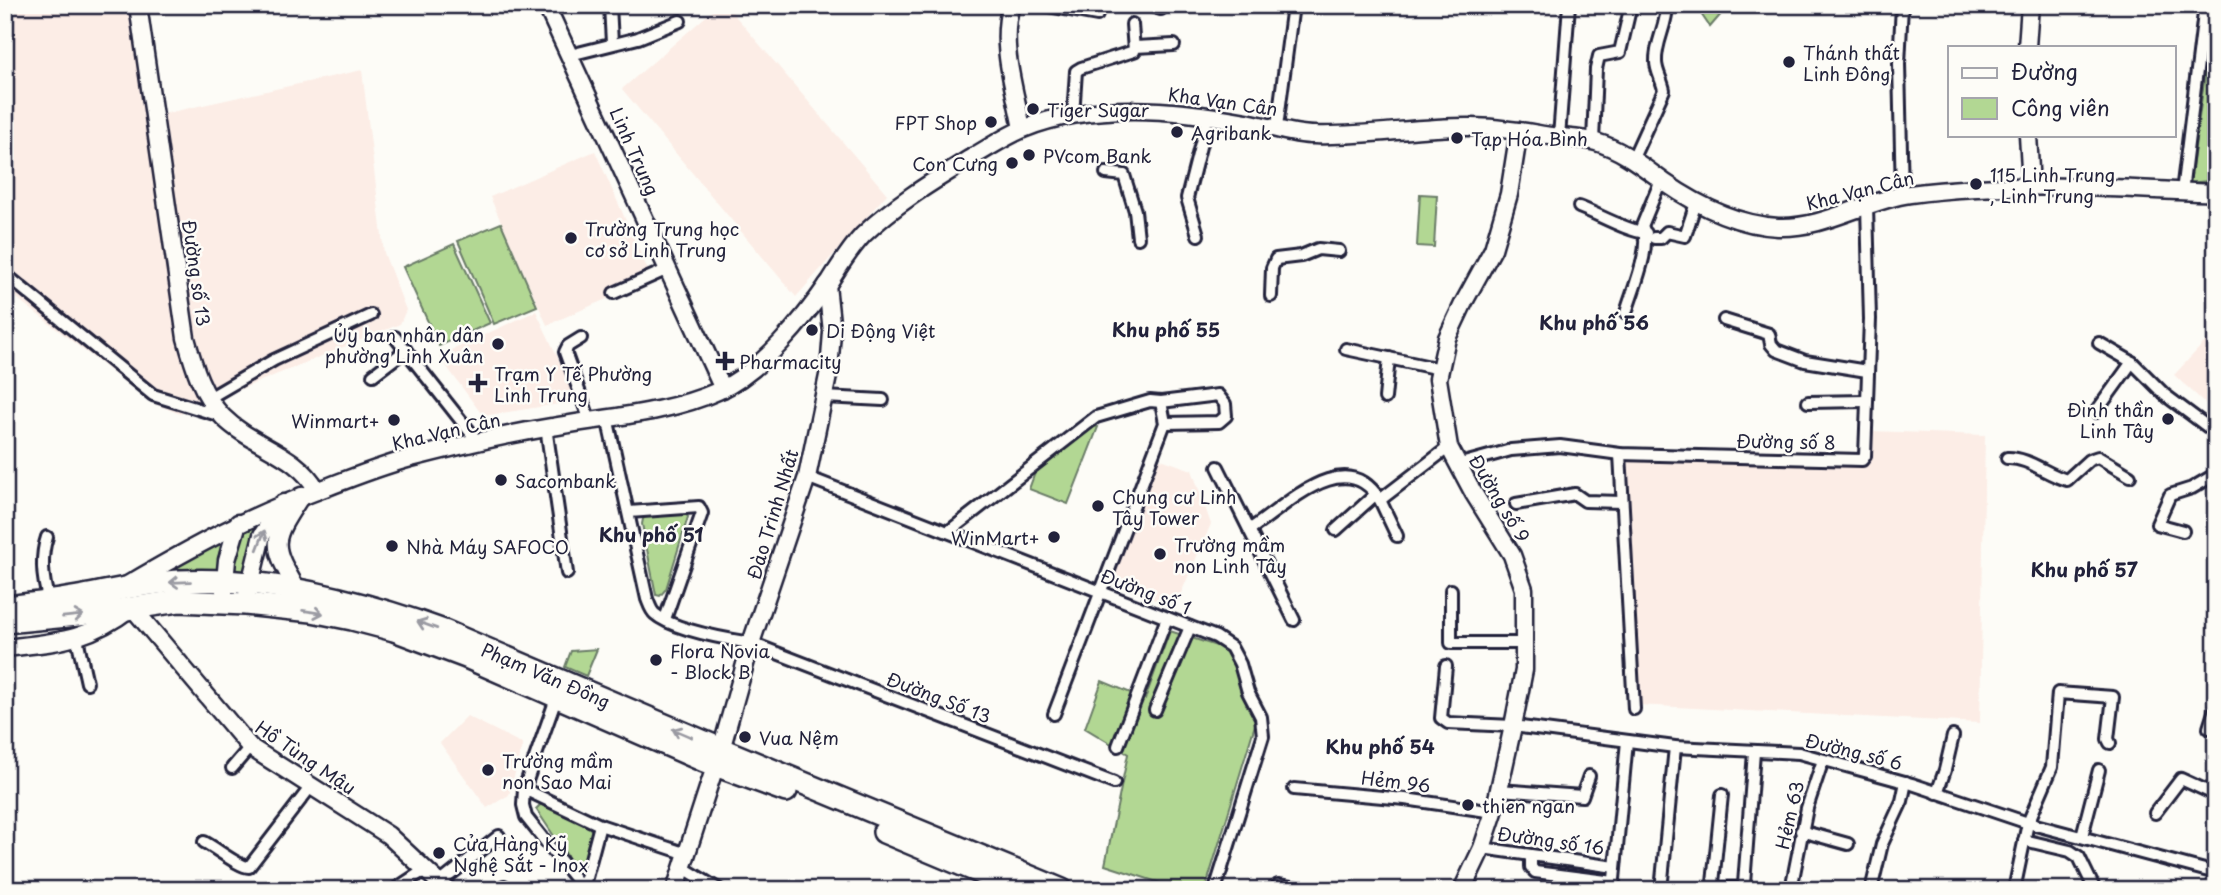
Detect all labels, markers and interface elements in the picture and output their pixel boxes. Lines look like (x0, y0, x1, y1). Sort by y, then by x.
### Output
place label: Thánh thất Linh Đông (1803, 39, 1900, 87)
legend (1948, 46, 2176, 136)
marker: Thánh thất Linh Đông (1781, 54, 1797, 70)
text: Đường (2011, 55, 2078, 87)
street label: Kha Vạn Cân (1166, 80, 1280, 122)
text: Công viên (2011, 91, 2110, 123)
place label: Tiger Sugar (1047, 96, 1150, 123)
marker: Tiger Sugar (1025, 101, 1041, 117)
street label: Linh Trung (604, 103, 666, 199)
place label: FPT Shop (894, 109, 977, 136)
marker: FPT Shop (983, 114, 999, 130)
place label: Agribank (1191, 119, 1272, 146)
marker: Agribank (1169, 124, 1185, 140)
place label: Tạp Hóa Bình (1471, 125, 1588, 152)
marker: Tạp Hóa Bình (1449, 130, 1465, 146)
place label: PVcom Bank (1043, 142, 1152, 169)
marker: PVcom Bank (1021, 147, 1037, 163)
place label: Con Cưng (912, 150, 998, 177)
marker: Con Cưng (1004, 155, 1020, 171)
place label: 115 Linh Trung , Linh Trung (1990, 161, 2115, 209)
street label: Kha Vạn Cân (1803, 164, 1917, 216)
marker: 115 Linh Trung , Linh Trung (1968, 176, 1984, 192)
place label: Trường Trung học cơ sở Linh Trung (585, 215, 739, 263)
street label: Đường số 13 (176, 218, 218, 328)
marker: Trường Trung học cơ sở Linh Trung (563, 230, 579, 246)
district label: Khu phố 56 (1539, 308, 1649, 336)
district label: Khu phố 55 (1112, 315, 1220, 343)
place label: Di Động Việt (826, 317, 935, 344)
place label: Ủy ban nhân dân phường Linh Xuân (325, 321, 484, 369)
marker: Di Động Việt (804, 322, 820, 338)
marker: Ủy ban nhân dân phường Linh Xuân (490, 336, 506, 352)
place label: Pharmacity (739, 348, 842, 375)
marker: Pharmacity (717, 353, 733, 369)
place label: Trạm Y Tế Phường Linh Trung (494, 360, 652, 408)
marker: Trạm Y Tế Phường Linh Trung (468, 373, 488, 393)
place label: Đình thần Linh Tây (2067, 396, 2154, 444)
street label: Kha Vạn Cân (389, 405, 503, 457)
place label: Winmart+ (291, 407, 380, 434)
marker: Đình thần Linh Tây (2160, 411, 2176, 427)
marker: Winmart+ (386, 412, 402, 428)
street label: Đường số 8 (1736, 427, 1836, 455)
street label: Đào Trinh Nhất (739, 446, 805, 582)
street label: Đường số 9 (1463, 449, 1537, 547)
place label: Sacombank (515, 467, 616, 494)
marker: Sacombank (493, 472, 509, 488)
place label: Chung cư Linh Tây Tower (1112, 483, 1237, 531)
marker: Chung cư Linh Tây Tower (1090, 498, 1106, 514)
district label: Khu phố 51 (599, 520, 703, 548)
place label: WinMart+ (951, 524, 1040, 551)
one-way arrow (256, 529, 268, 551)
marker: WinMart+ (1046, 529, 1062, 545)
place label: Trường mầm non Linh Tây (1174, 531, 1287, 579)
place label: Nhà Máy SAFOCO (406, 533, 569, 560)
marker: Nhà Máy SAFOCO (384, 538, 400, 554)
marker: Trường mầm non Linh Tây (1152, 546, 1168, 562)
district label: Khu phố 57 (2030, 555, 2138, 583)
street label: Đường số 1 (1097, 561, 1195, 621)
one-way arrow (169, 575, 192, 588)
one-way arrow (301, 606, 324, 619)
one-way arrow (61, 609, 84, 622)
one-way arrow (416, 617, 438, 630)
street label: Phạm Văn Đồng (477, 636, 615, 714)
place label: Flora Novia - Block B (670, 637, 771, 685)
marker: Flora Novia - Block B (648, 652, 664, 668)
street label: Đường Số 13 (883, 665, 995, 729)
street label: Hồ Tùng Mậu (250, 713, 362, 801)
place label: Vua Nệm (759, 724, 839, 751)
one-way arrow (671, 725, 693, 738)
street label: Đường số 6 (1803, 726, 1905, 776)
marker: Vua Nệm (737, 729, 753, 745)
district label: Khu phố 54 (1325, 732, 1435, 760)
place label: Trường mầm non Sao Mai (502, 747, 613, 795)
marker: Trường mầm non Sao Mai (480, 762, 496, 778)
street label: Hẻm 96 (1360, 763, 1432, 799)
street label: Hẻm 63 (1768, 778, 1810, 852)
place label: thien ngan (1482, 792, 1575, 819)
marker: thien ngan (1460, 797, 1476, 813)
street label: Đường số 16 (1496, 819, 1606, 861)
place label: Cửa Hàng Kỹ Nghệ Sắt - Inox (453, 830, 589, 878)
marker: Cửa Hàng Kỹ Nghệ Sắt - Inox (431, 845, 447, 861)

